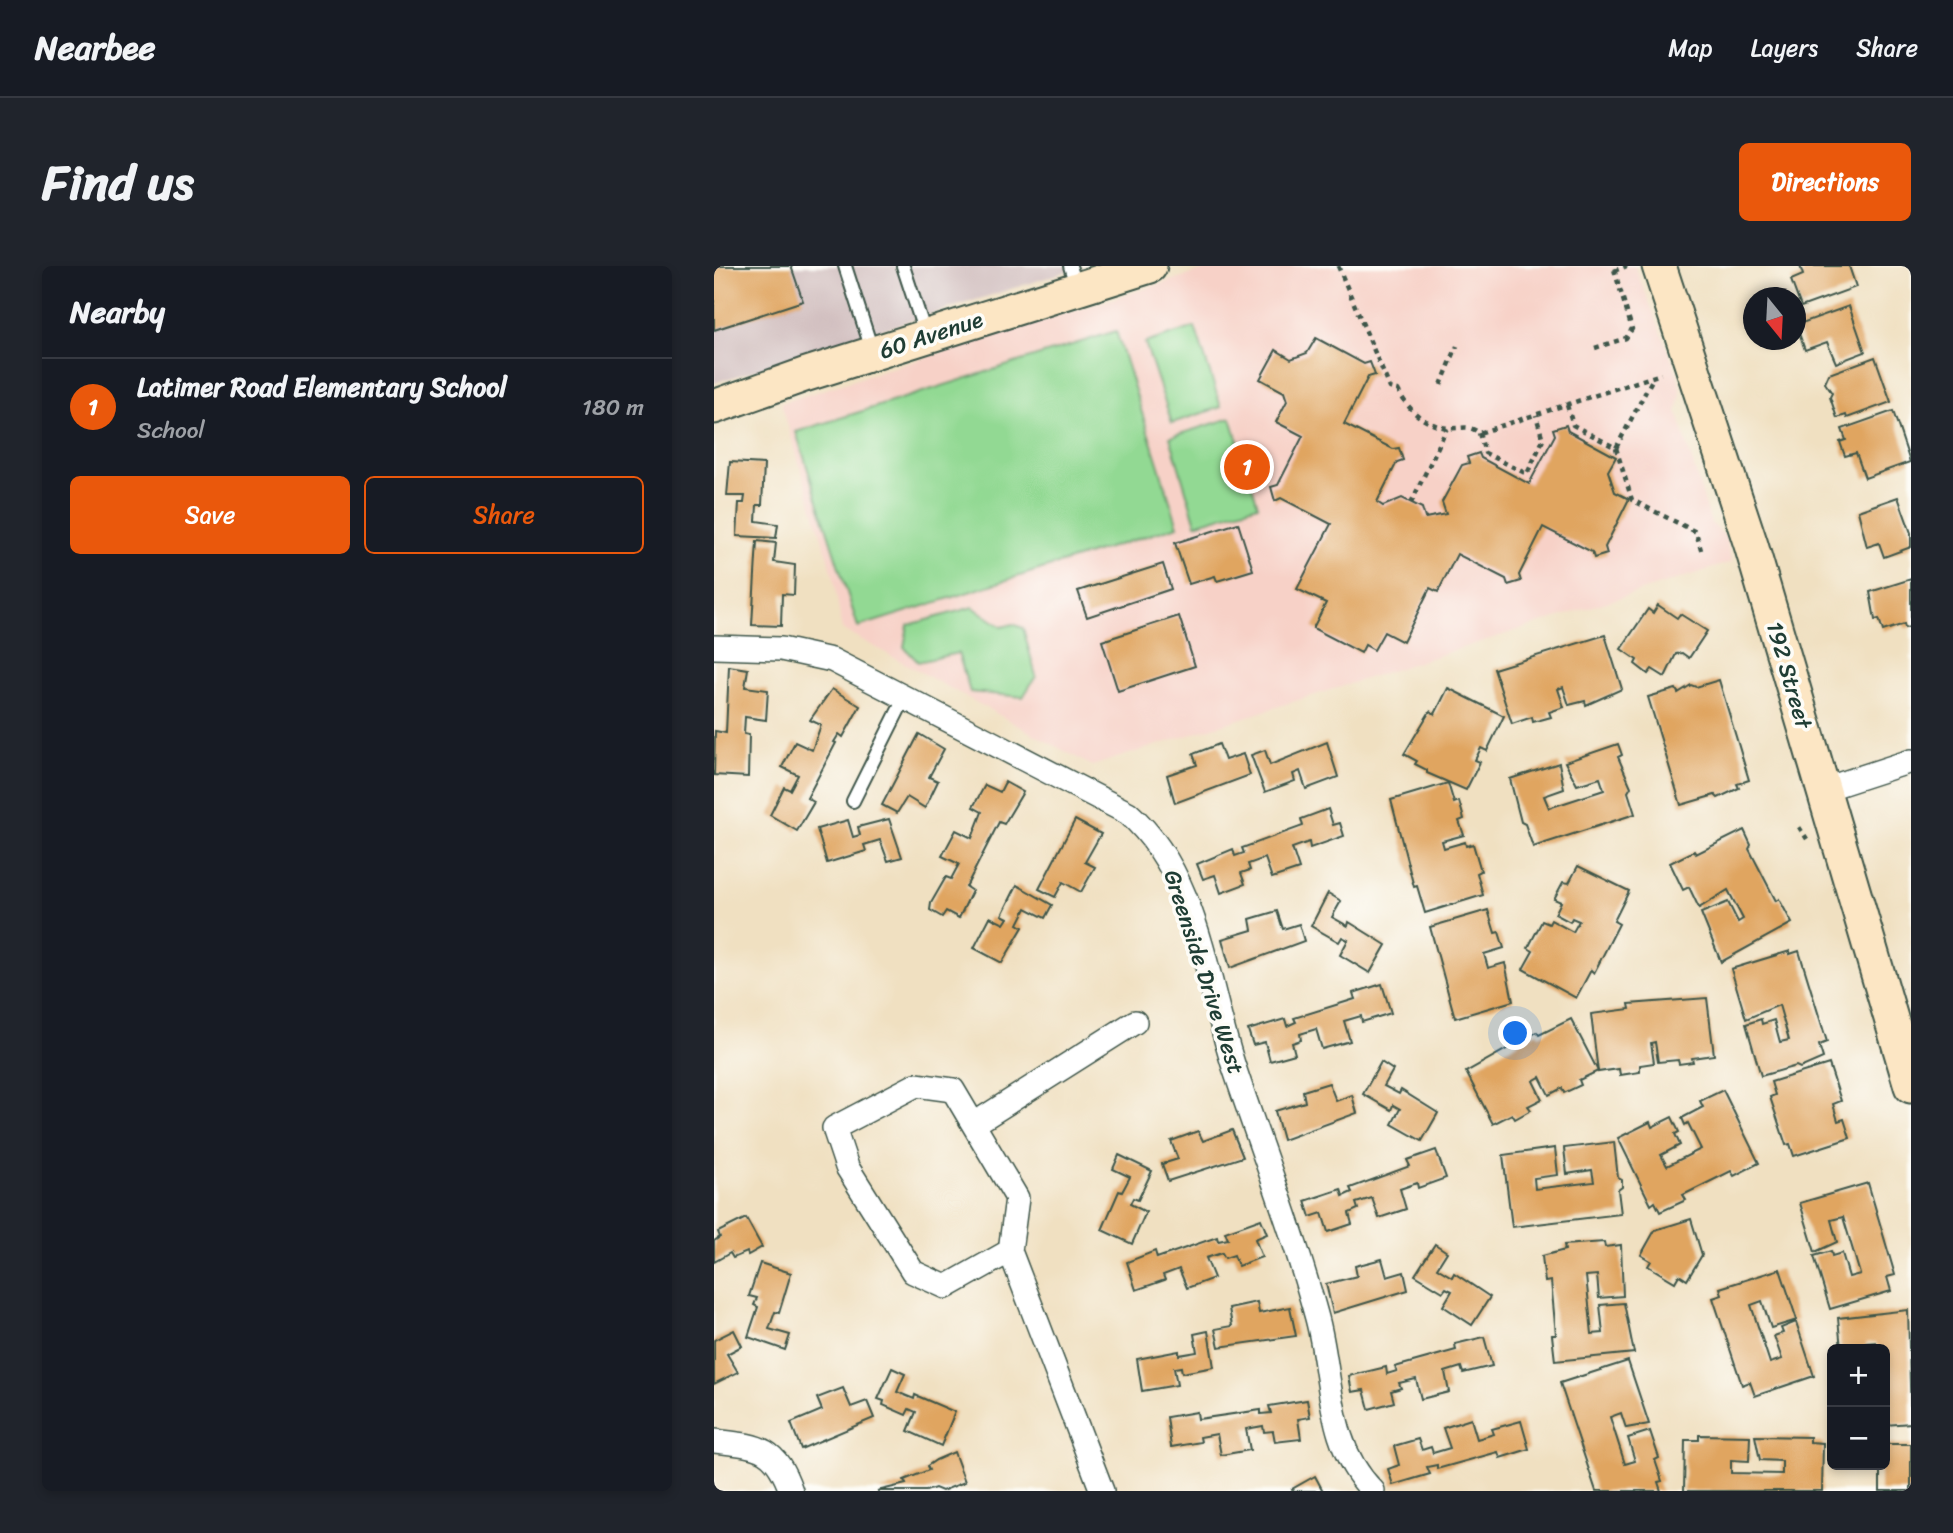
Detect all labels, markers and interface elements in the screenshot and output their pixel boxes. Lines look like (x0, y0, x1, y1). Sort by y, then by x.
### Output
text: Nearbee (35, 19, 155, 77)
text: Map (1668, 27, 1713, 69)
text: Layers (1751, 27, 1818, 69)
text: Share (1856, 27, 1918, 69)
text: Find us (42, 139, 194, 226)
button: Directions (1739, 143, 1911, 221)
text: Nearby (70, 285, 165, 339)
north arrow (1743, 287, 1806, 350)
street label: 60 Avenue (874, 299, 988, 371)
text: Latimer Road Elementary School (137, 364, 507, 410)
text: 1 (88, 387, 98, 428)
text: 180 m (582, 387, 644, 428)
text: School (137, 410, 205, 451)
pin: 1 (1224, 441, 1270, 493)
button: Save (70, 476, 350, 554)
button: Share (364, 476, 644, 554)
street label: 192 Street (1754, 616, 1824, 735)
street label: Greenside Drive West (1152, 864, 1256, 1080)
your location (1498, 1016, 1532, 1050)
map controls (1827, 1344, 1890, 1470)
button: + (1827, 1344, 1890, 1407)
button: − (1827, 1407, 1890, 1470)

